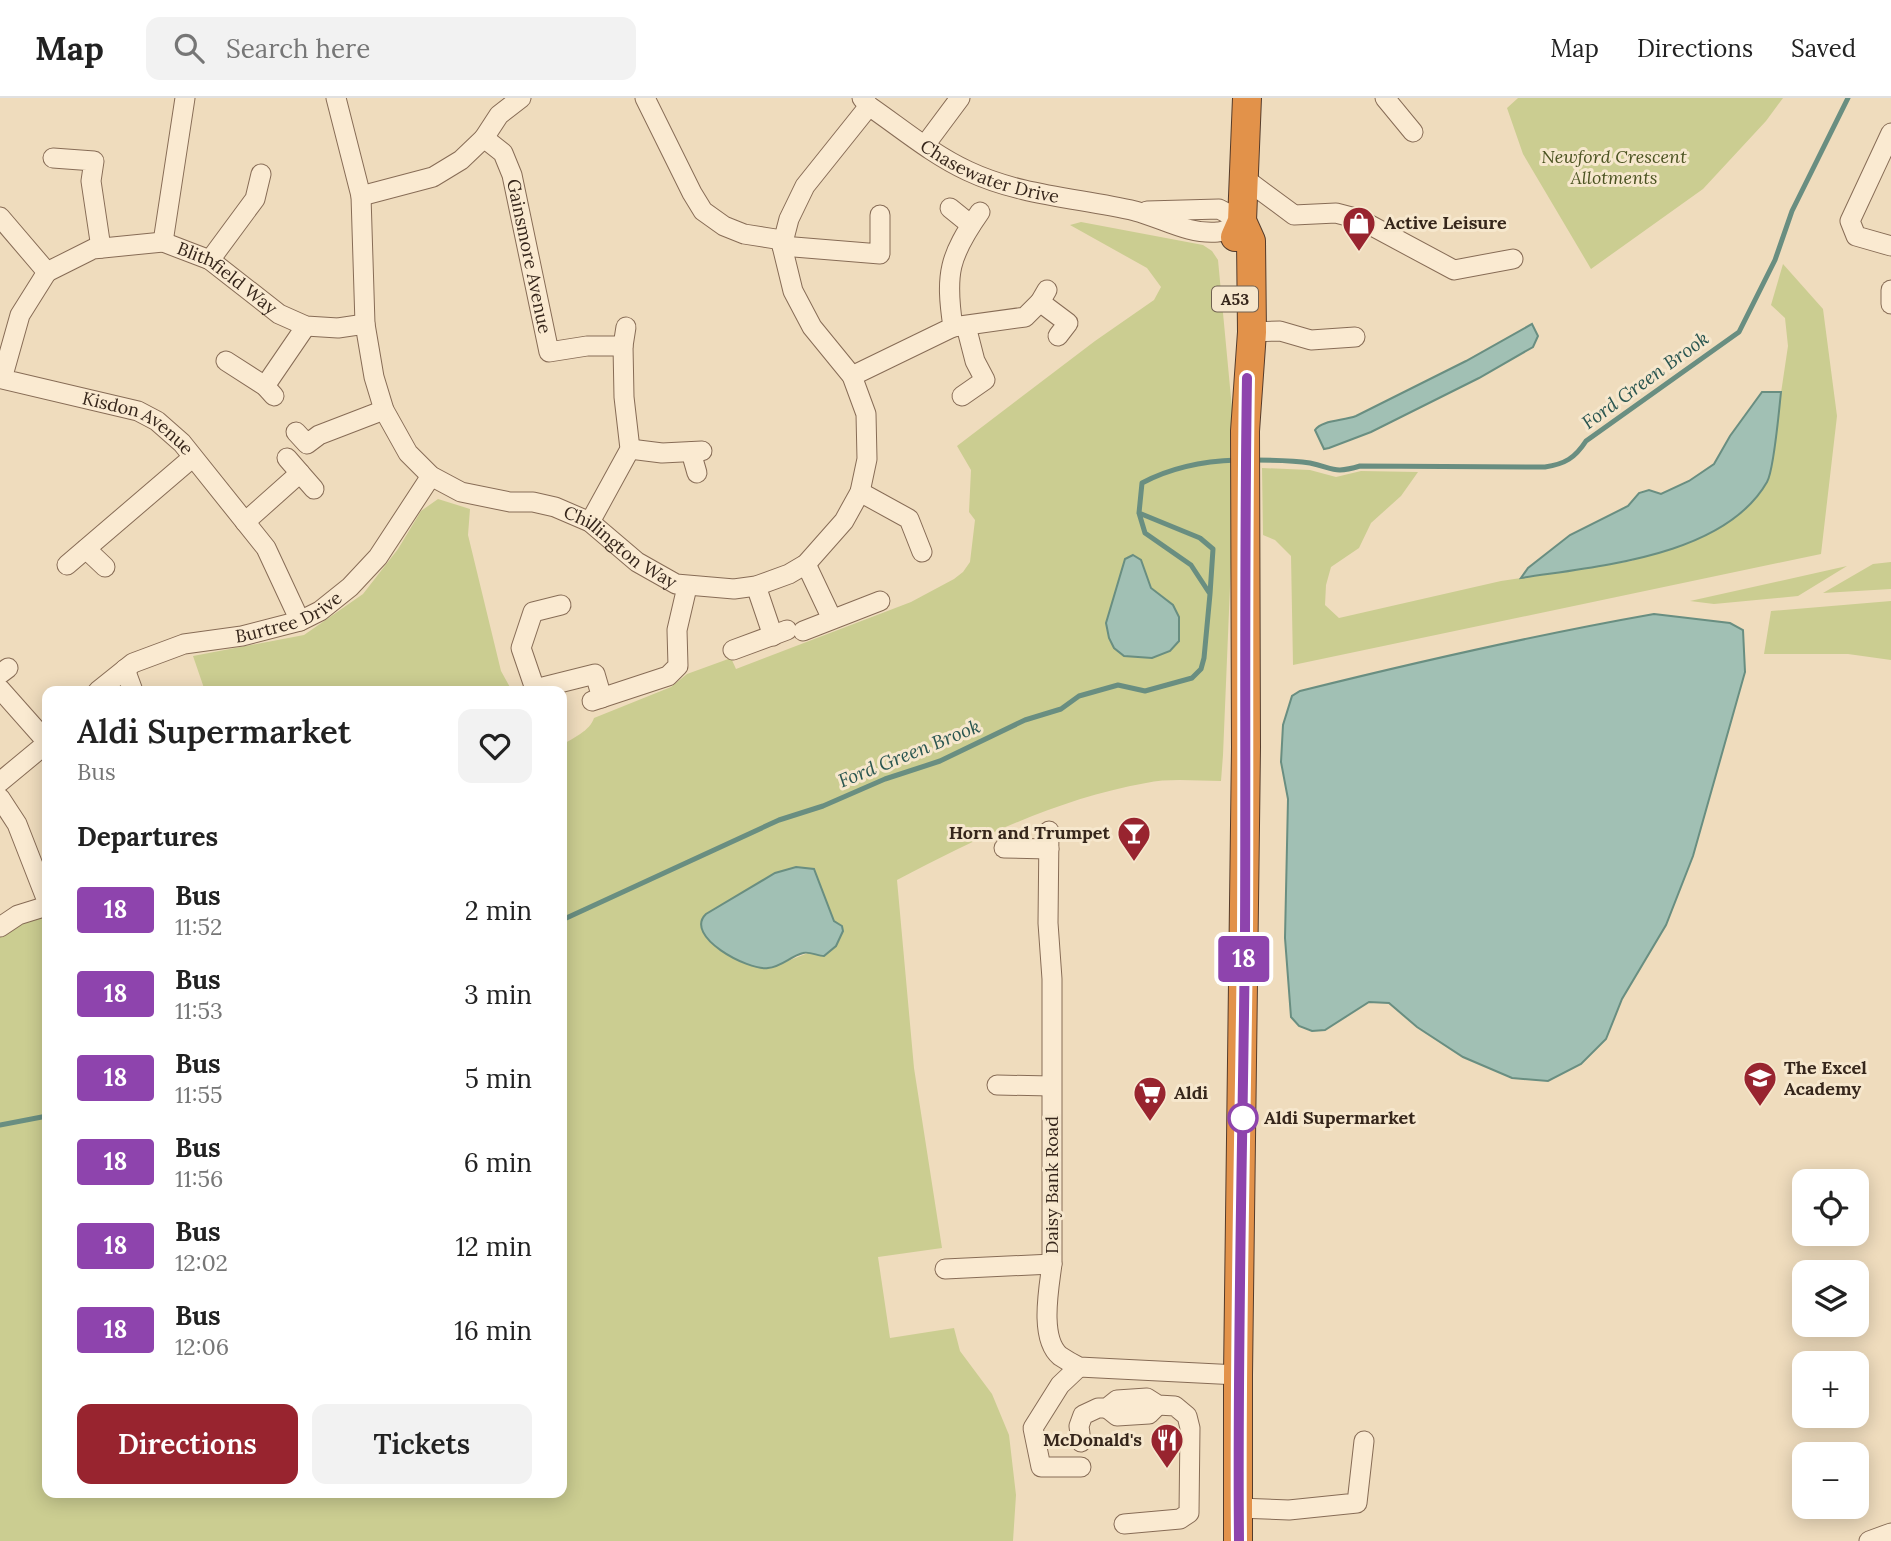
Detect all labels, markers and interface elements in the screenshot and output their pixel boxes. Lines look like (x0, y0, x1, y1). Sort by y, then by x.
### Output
search box (146, 17, 636, 80)
text: Map (35, 27, 104, 69)
icon: search (170, 29, 208, 67)
text: Search here (226, 32, 370, 65)
text: Map (1550, 33, 1599, 64)
text: Directions (1637, 33, 1753, 64)
text: Saved (1791, 33, 1856, 64)
street label: Chasewater Drive (916, 134, 1061, 208)
park label: Newford Crescent Allotments (1541, 145, 1687, 189)
street label: Gainsmore Avenue (502, 177, 557, 336)
shop icon: Active Leisure (1340, 204, 1378, 253)
place label: Active Leisure (1384, 211, 1507, 234)
street label: Blithfield Way (174, 237, 282, 320)
road number: A53 (1212, 286, 1258, 312)
water label: Ford Green Brook (1577, 326, 1713, 434)
street label: Kisdon Avenue (80, 386, 199, 460)
street label: Chillington Way (560, 500, 682, 593)
street label: Burtree Drive (234, 586, 346, 648)
button: heart (458, 709, 532, 783)
text: Aldi Supermarket (77, 710, 351, 752)
water label: Ford Green Brook (835, 714, 984, 792)
text: Bus (77, 757, 116, 786)
bar icon: Horn and Trumpet (1115, 814, 1153, 863)
text: Departures (77, 820, 218, 853)
place label: Horn and Trumpet (949, 821, 1111, 844)
text: Bus (175, 879, 221, 912)
text: 18 (104, 894, 127, 925)
text: 2 min (465, 894, 532, 927)
text: 11:52 (175, 912, 222, 941)
line badge: 18 (1212, 936, 1276, 982)
text: 18 (1232, 943, 1256, 974)
text: Bus (175, 963, 221, 996)
text: 18 (104, 978, 127, 1009)
text: 3 min (464, 978, 532, 1011)
text: 11:53 (175, 996, 223, 1025)
text: Bus (175, 1047, 221, 1080)
place label: The Excel Academy (1784, 1056, 1867, 1100)
school or university icon: The Excel Academy (1741, 1059, 1779, 1108)
text: 18 (104, 1062, 127, 1093)
text: 5 min (465, 1062, 532, 1095)
supermarket icon: Aldi (1131, 1074, 1169, 1123)
text: 11:55 (175, 1080, 223, 1109)
place label: Aldi (1174, 1081, 1208, 1104)
marker: Aldi Supermarket (1228, 1103, 1258, 1133)
place label: Aldi Supermarket (1264, 1106, 1416, 1129)
street label: Daisy Bank Road (1040, 1116, 1063, 1254)
text: Bus (175, 1131, 221, 1164)
text: 18 (104, 1146, 127, 1177)
text: 6 min (464, 1146, 532, 1179)
text: 11:56 (175, 1164, 223, 1193)
map controls (1792, 1169, 1869, 1519)
button: locate (1792, 1169, 1869, 1246)
text: Bus (175, 1215, 221, 1248)
text: 18 (104, 1230, 127, 1261)
text: 12 min (455, 1230, 532, 1263)
text: 12:02 (175, 1248, 228, 1277)
button: layers (1792, 1260, 1869, 1337)
text: Bus (175, 1299, 221, 1332)
text: 18 (104, 1314, 127, 1345)
text: 16 min (454, 1314, 532, 1347)
text: 12:06 (175, 1332, 229, 1361)
button: + (1792, 1351, 1869, 1428)
button: Directions (77, 1404, 298, 1484)
button: Tickets (312, 1404, 532, 1484)
restaurant icon: McDonald's (1148, 1421, 1186, 1470)
place label: McDonald's (1043, 1428, 1142, 1451)
button: − (1792, 1442, 1869, 1519)

